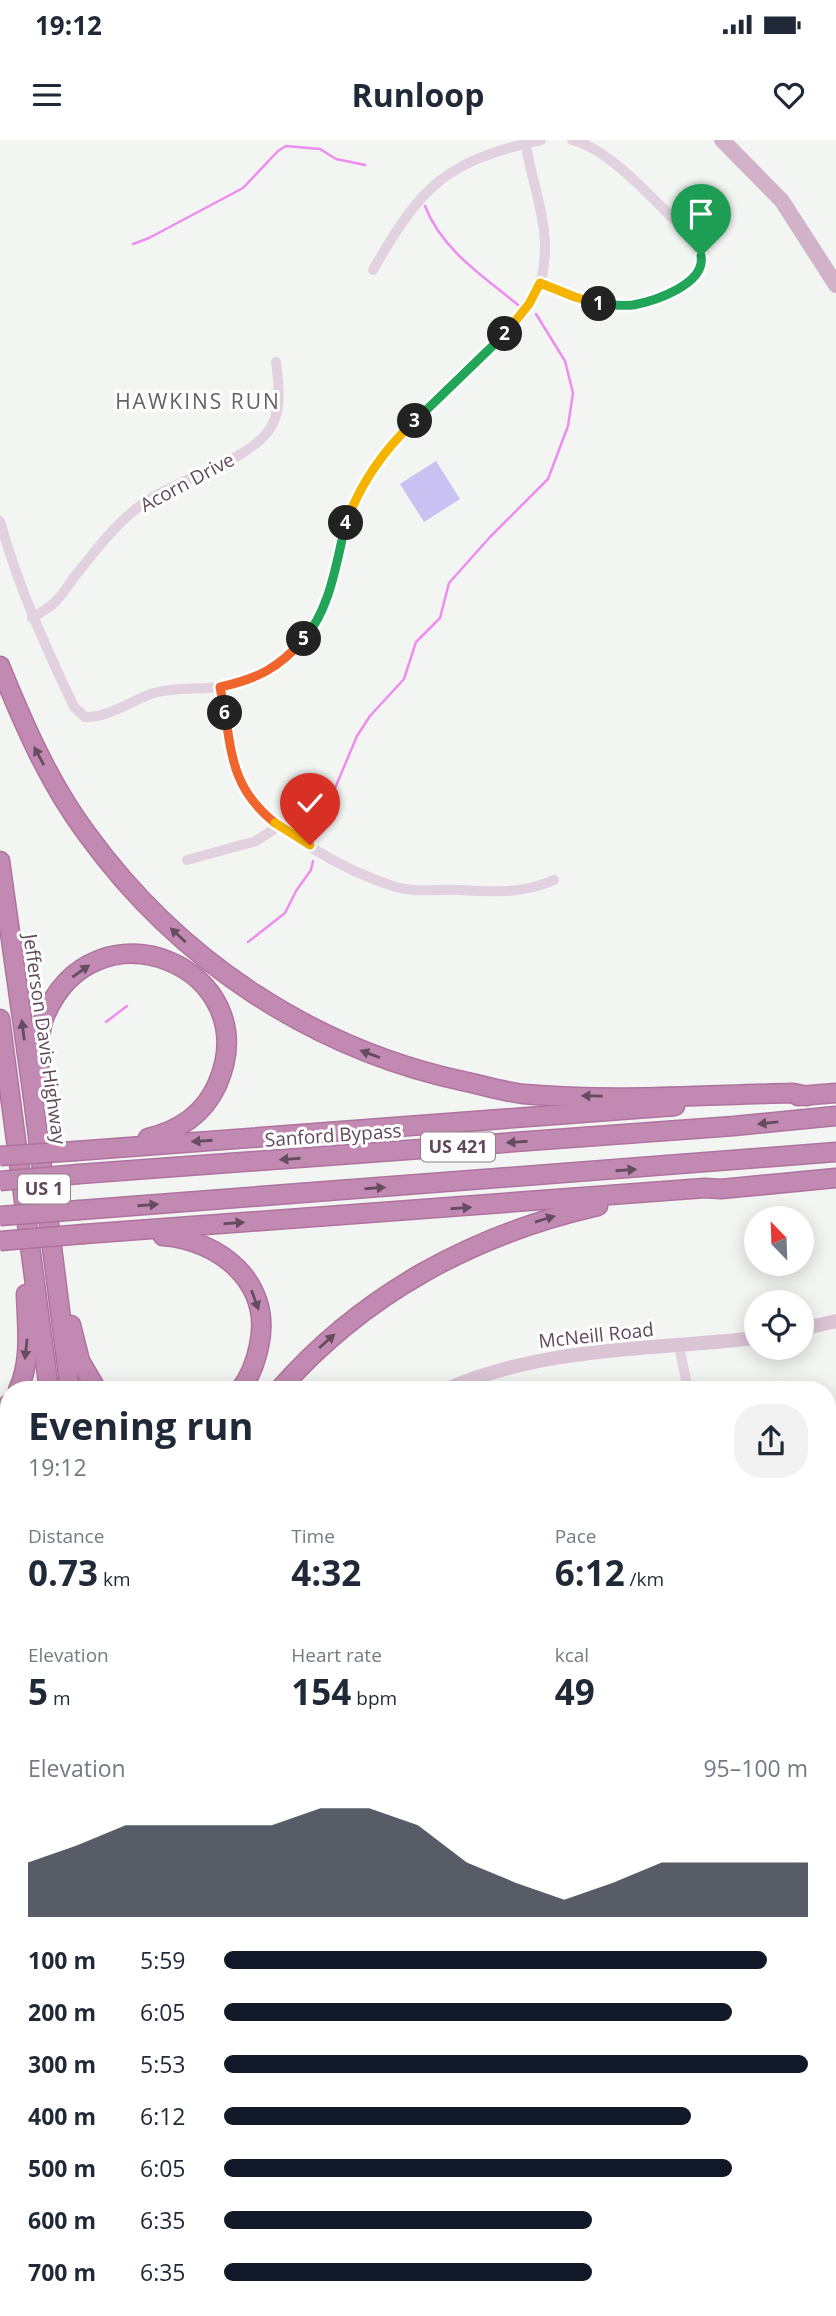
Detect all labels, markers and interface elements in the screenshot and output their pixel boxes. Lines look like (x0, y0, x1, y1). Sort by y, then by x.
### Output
text: 19:12 (35, 7, 102, 43)
text: Runloop (352, 73, 484, 116)
icon: menu (28, 76, 66, 114)
icon: heart (770, 76, 808, 114)
pin (671, 184, 731, 256)
icon: arrive (682, 195, 720, 233)
pin: 1 (582, 286, 616, 322)
text: 1 (593, 290, 604, 316)
pin: 2 (488, 316, 522, 352)
text: 2 (499, 320, 510, 346)
district label: HAWKINS RUN (115, 387, 281, 415)
pin: 3 (398, 404, 432, 438)
text: 3 (409, 407, 420, 433)
street label: Acorn Drive (135, 446, 239, 518)
pin: 4 (328, 506, 364, 540)
text: 4 (340, 509, 351, 535)
pin: 5 (286, 622, 322, 656)
text: 5 (298, 625, 309, 651)
pin: 6 (208, 696, 243, 730)
text: 6 (219, 699, 230, 725)
one-way arrow (34, 746, 45, 766)
pin (280, 773, 340, 845)
icon: check (291, 784, 329, 822)
one-way arrow (170, 927, 187, 943)
street label: Jefferson Davis Highway (17, 930, 73, 1146)
one-way arrow (72, 964, 90, 978)
one-way arrow (17, 1019, 28, 1041)
one-way arrow (360, 1048, 381, 1059)
one-way arrow (581, 1090, 603, 1102)
street label: Sanford Bypass (264, 1117, 402, 1153)
one-way arrow (757, 1118, 779, 1129)
road number: US 421 (421, 1132, 495, 1162)
one-way arrow (190, 1136, 212, 1147)
one-way arrow (506, 1137, 528, 1148)
one-way arrow (279, 1154, 301, 1165)
one-way arrow (616, 1164, 638, 1175)
road number: US 1 (18, 1174, 70, 1204)
one-way arrow (364, 1182, 386, 1193)
one-way arrow (137, 1199, 159, 1210)
one-way arrow (450, 1202, 472, 1213)
north arrow (744, 1206, 814, 1276)
map controls (744, 1206, 814, 1360)
one-way arrow (535, 1214, 556, 1224)
one-way arrow (224, 1217, 246, 1228)
one-way arrow (250, 1290, 261, 1311)
button: locate (744, 1290, 814, 1360)
street label: McNeill Road (537, 1316, 655, 1354)
one-way arrow (318, 1333, 336, 1349)
one-way arrow (21, 1339, 32, 1361)
text: Evening run (28, 1399, 253, 1451)
button: share (734, 1404, 808, 1478)
text: 19:12 (28, 1451, 87, 1483)
text: Distance (28, 1523, 104, 1549)
text: Time (291, 1523, 335, 1549)
text: Pace (555, 1523, 596, 1549)
text: 0.73 (28, 1549, 98, 1596)
text: 4:32 (291, 1549, 361, 1596)
text: 6:12 (555, 1549, 625, 1596)
text: km (98, 1566, 131, 1592)
text: /km (625, 1566, 664, 1592)
text: Elevation (28, 1642, 109, 1668)
text: Heart rate (291, 1642, 382, 1668)
text: kcal (555, 1642, 589, 1668)
text: 5 (28, 1668, 48, 1715)
text: 154 (291, 1668, 351, 1715)
text: 49 (555, 1668, 595, 1715)
text: m (48, 1685, 71, 1711)
text: bpm (351, 1685, 397, 1711)
text: Elevation (28, 1752, 126, 1784)
text: 95–100 m (703, 1752, 808, 1784)
text: 100 m (28, 1944, 96, 1976)
text: 5:59 (140, 1944, 186, 1976)
text: 200 m (28, 1996, 96, 2028)
text: 6:05 (140, 1996, 186, 2028)
text: 300 m (28, 2048, 96, 2080)
text: 5:53 (140, 2048, 186, 2080)
text: 400 m (28, 2100, 96, 2132)
text: 6:12 (140, 2100, 186, 2132)
text: 500 m (28, 2152, 96, 2184)
text: 6:05 (140, 2152, 186, 2184)
text: 600 m (28, 2204, 96, 2236)
text: 6:35 (140, 2204, 186, 2236)
text: 700 m (28, 2256, 96, 2288)
text: 6:35 (140, 2256, 186, 2288)

